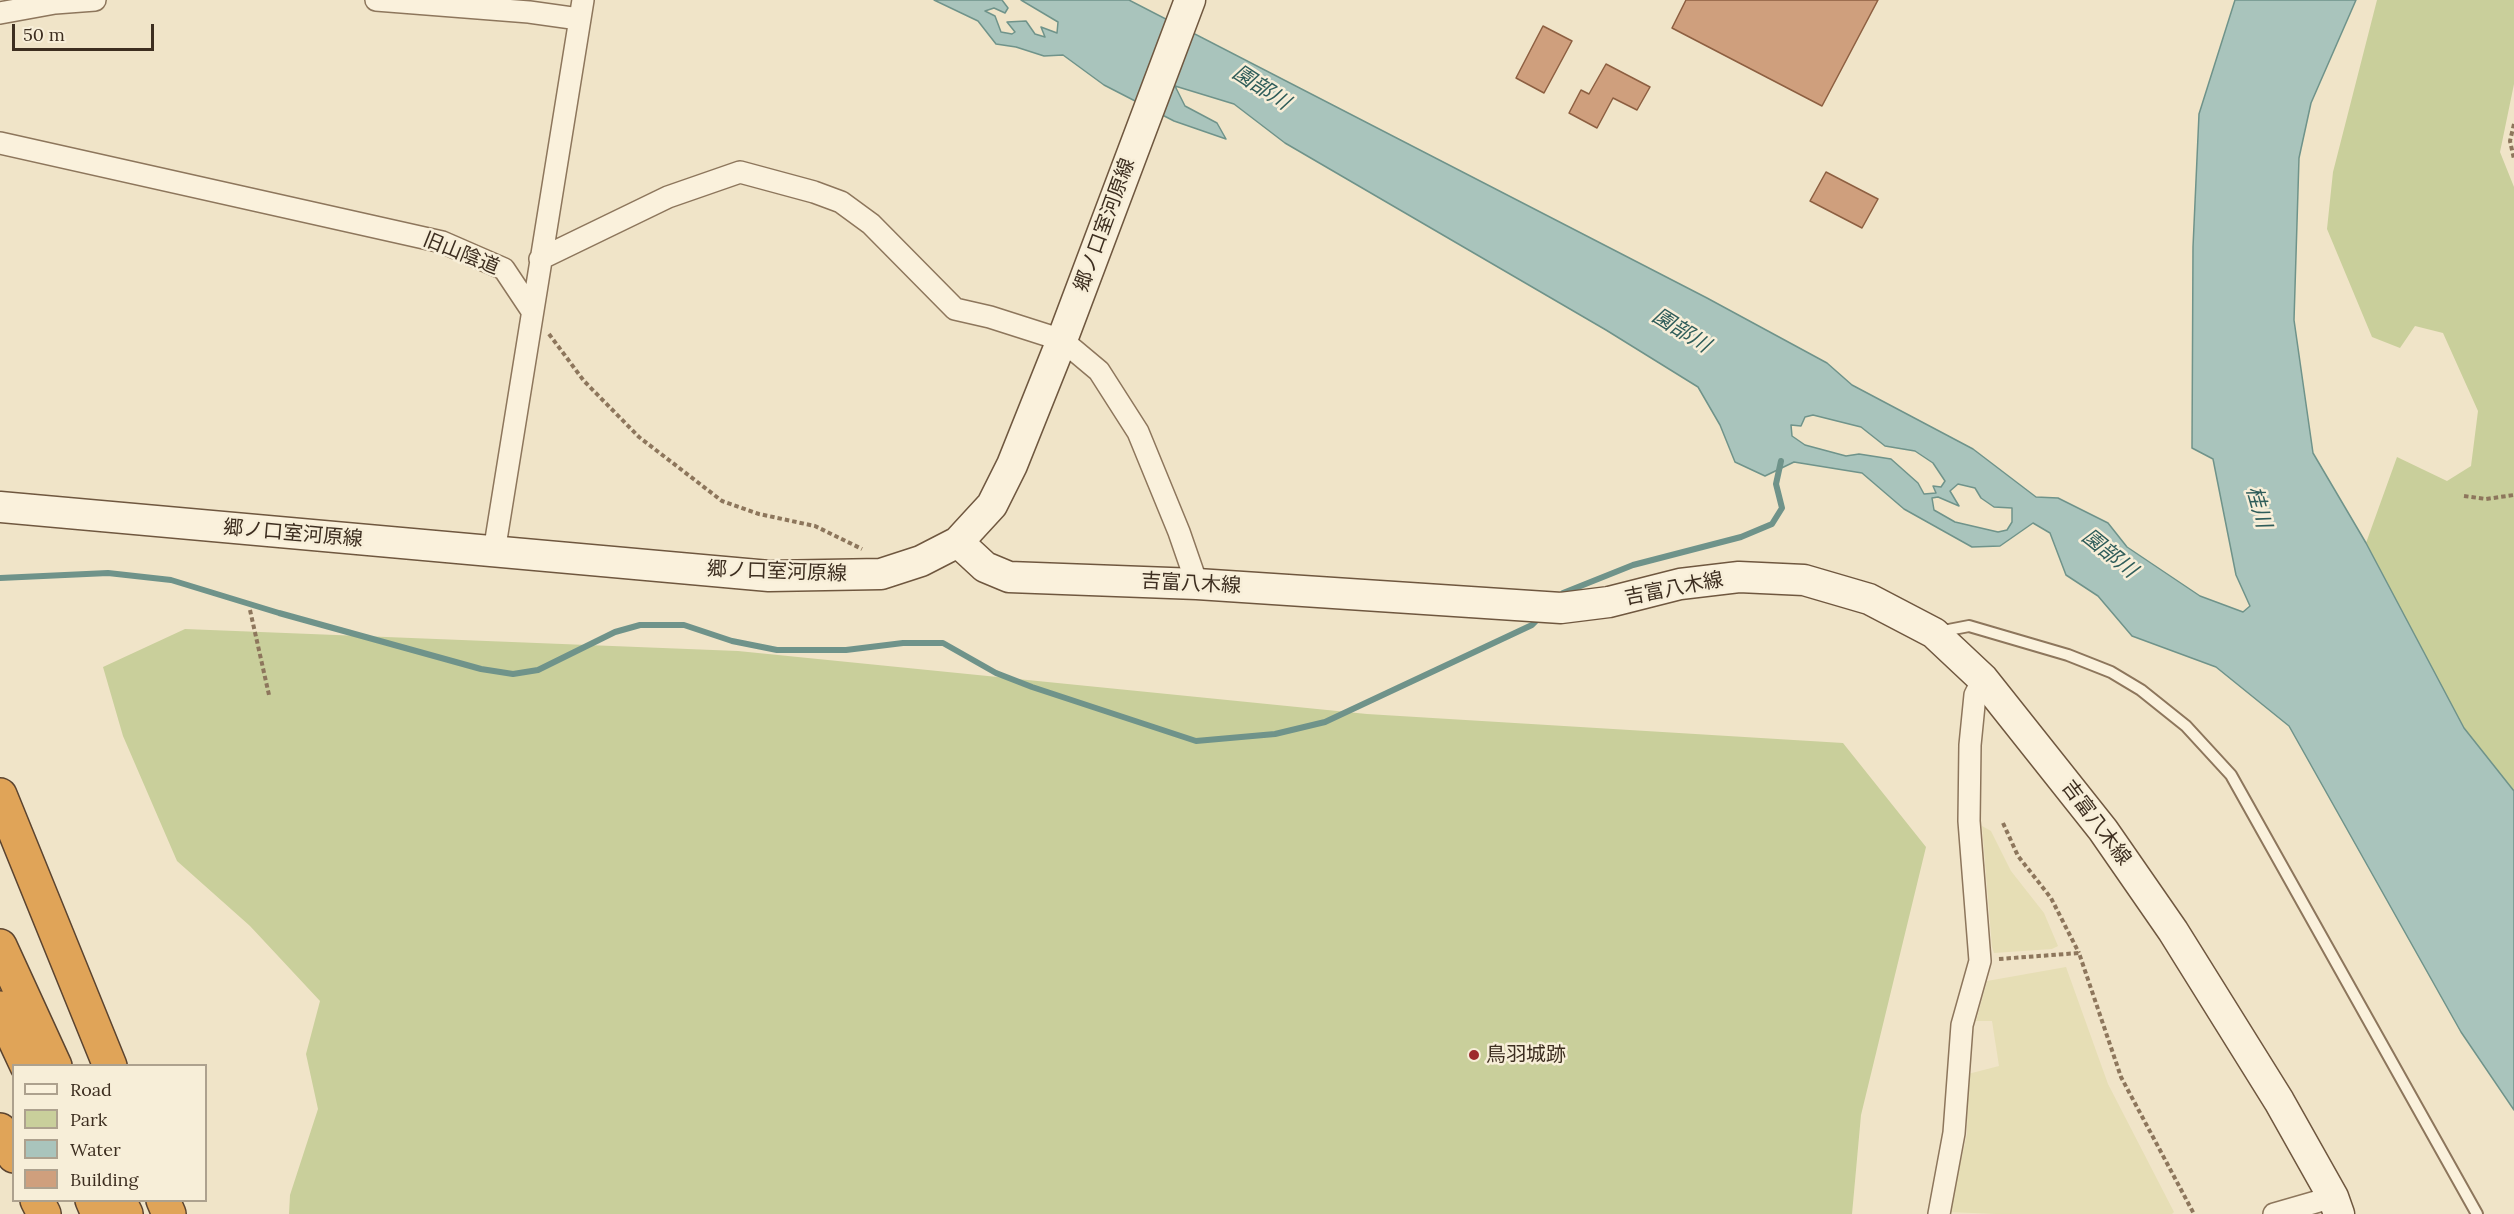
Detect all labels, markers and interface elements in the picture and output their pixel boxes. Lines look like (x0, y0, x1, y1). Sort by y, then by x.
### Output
scale bar (15, 12, 158, 50)
text: 50 m (23, 23, 65, 46)
water label: 園部川 (1228, 60, 1294, 116)
street label: 郷ノ口室河原線 (1070, 155, 1140, 295)
street label: 旧山陰道 (419, 228, 503, 280)
water label: 園部川 (1648, 304, 1714, 358)
water label: 桂川 (2240, 483, 2276, 531)
street label: 郷ノ口室河原線 (222, 516, 364, 552)
water label: 園部川 (2077, 524, 2141, 584)
street label: 郷ノ口室河原線 (707, 558, 847, 586)
street label: 吉富八木線 (1623, 568, 1725, 610)
street label: 吉富八木線 (1140, 569, 1242, 599)
street label: 吉富八木線 (2056, 776, 2136, 870)
place label: 鳥羽城跡 (1486, 1043, 1566, 1067)
marker: 鳥羽城跡 (1467, 1048, 1481, 1062)
legend (12, 1064, 207, 1202)
text: Road (70, 1078, 112, 1101)
text: Park (70, 1108, 107, 1131)
text: Water (70, 1138, 121, 1161)
text: Building (70, 1168, 138, 1191)

